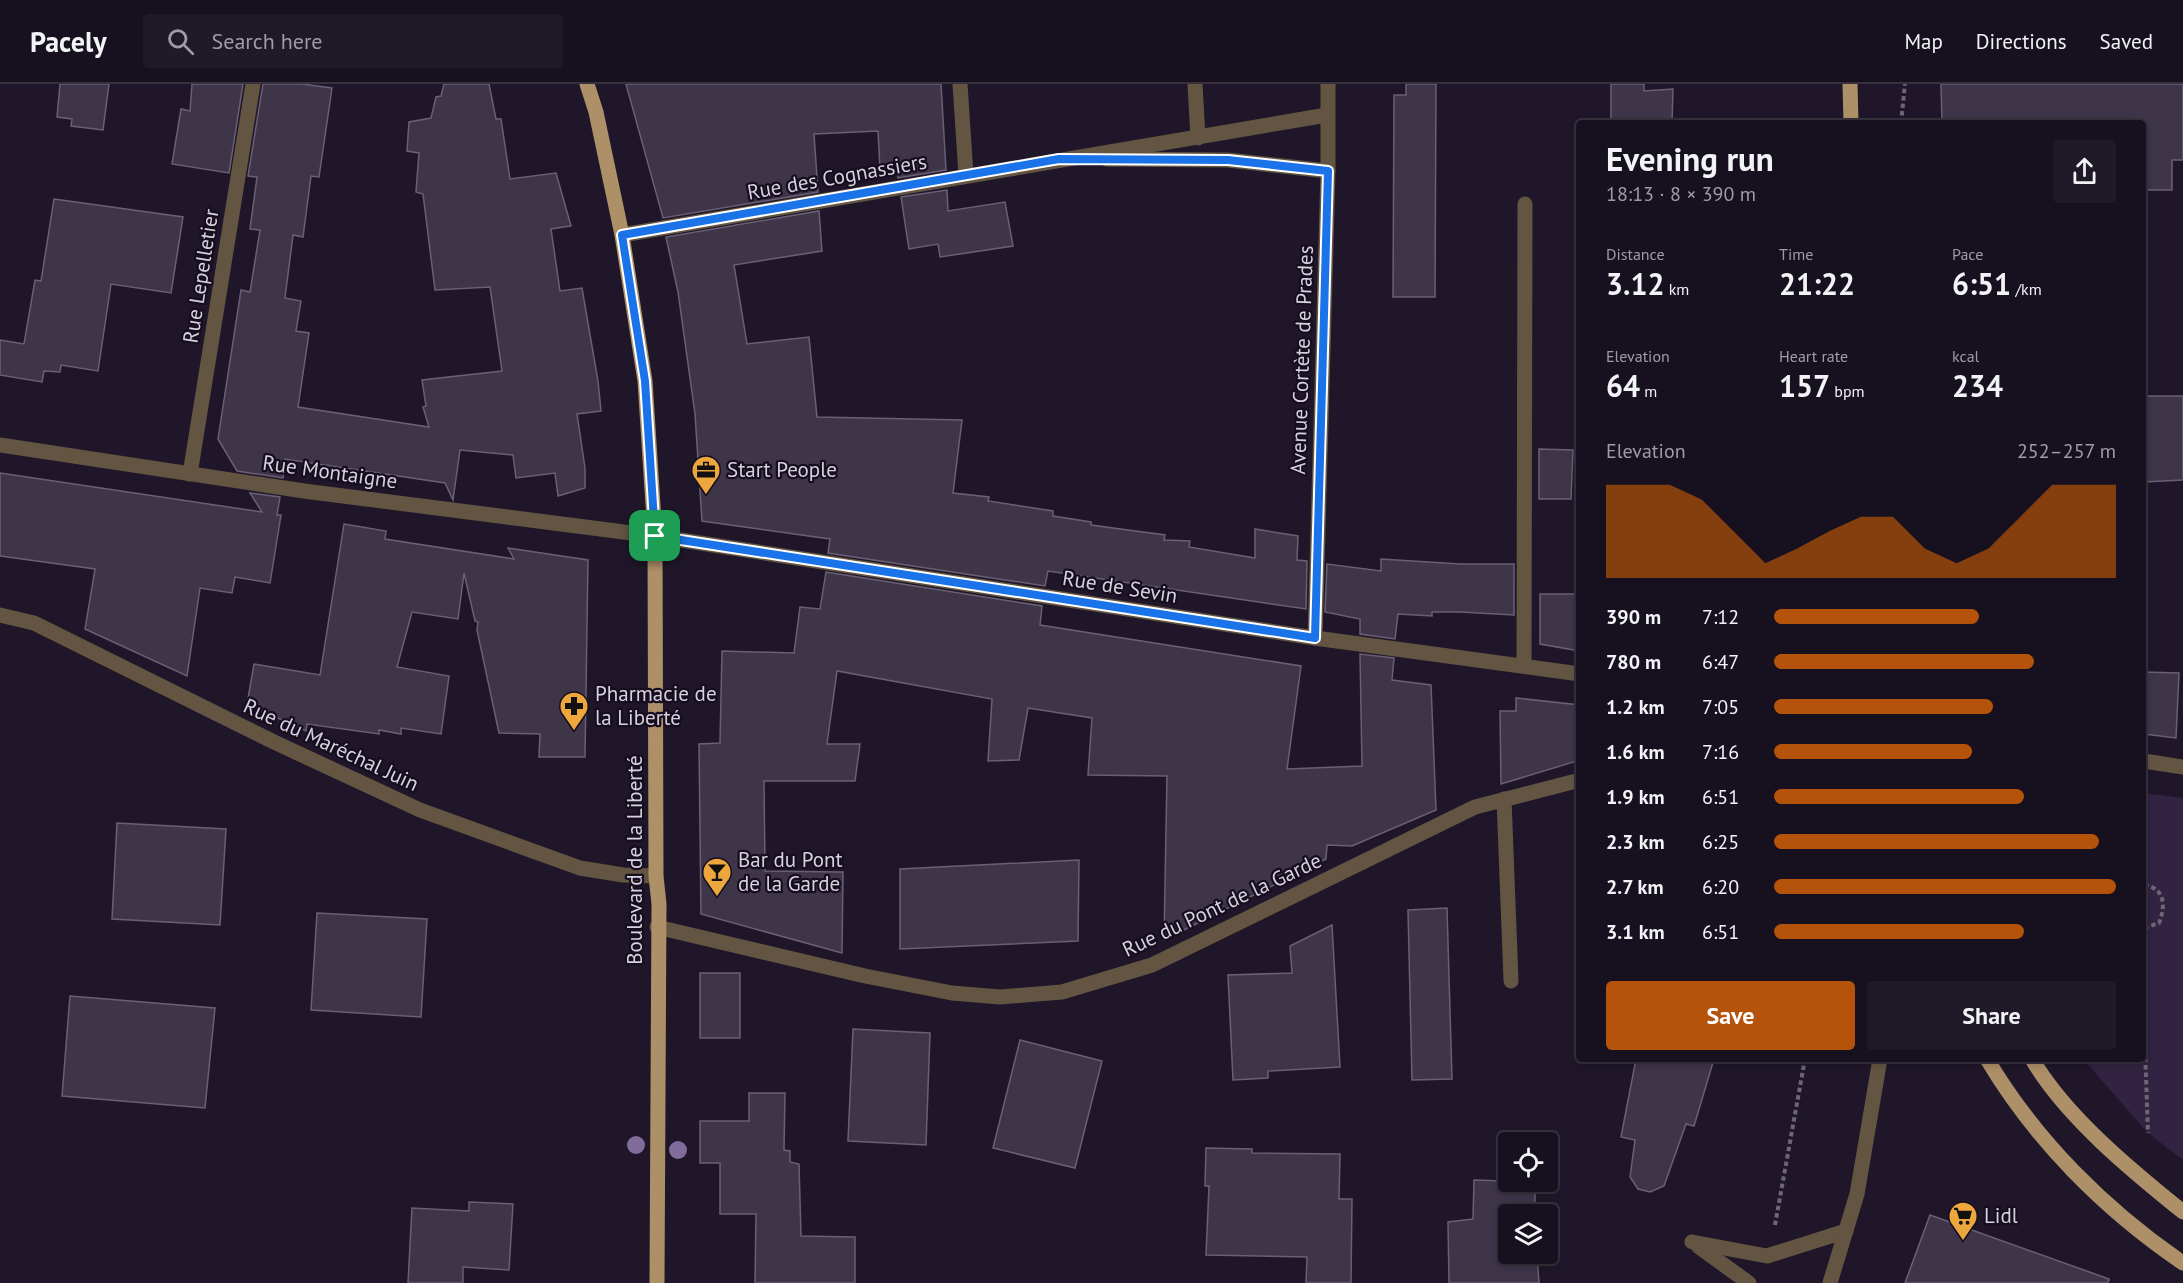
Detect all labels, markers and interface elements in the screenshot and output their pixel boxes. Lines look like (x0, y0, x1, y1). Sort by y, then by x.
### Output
search box (143, 14, 563, 68)
text: Pacely (30, 23, 107, 60)
icon: search (164, 25, 197, 58)
text: Search here (212, 27, 323, 55)
text: Map (1904, 28, 1943, 55)
text: Directions (1976, 28, 2067, 55)
text: Saved (2100, 28, 2153, 55)
text: Evening run (1606, 137, 1774, 180)
button: share (2053, 140, 2116, 203)
street label: Rue des Cognassiers (745, 147, 929, 206)
text: 18:13 · 8 × 390 m (1606, 181, 1756, 207)
street label: Rue Lepelletier (177, 207, 224, 345)
text: Distance (1606, 244, 1665, 264)
text: Time (1779, 244, 1813, 264)
text: Pace (1952, 244, 1983, 264)
street label: Avenue Cortète de Prades (1284, 245, 1319, 475)
text: 3.12 (1606, 264, 1664, 303)
text: 21:22 (1779, 264, 1855, 303)
text: 6:51 (1952, 264, 2011, 303)
text: km (1664, 279, 1689, 299)
text: /km (2011, 279, 2042, 299)
text: Elevation (1606, 346, 1670, 366)
text: Heart rate (1779, 346, 1848, 366)
text: kcal (1952, 346, 1979, 366)
text: 64 (1606, 366, 1640, 405)
text: 157 (1779, 366, 1830, 405)
text: 234 (1952, 366, 2003, 405)
text: m (1640, 381, 1657, 401)
text: bpm (1830, 381, 1865, 401)
text: Elevation (1606, 438, 1686, 464)
text: 252–257 m (2017, 438, 2116, 464)
street label: Rue Montaigne (261, 449, 399, 494)
office icon: Start People (690, 454, 722, 496)
place label: Start People (727, 456, 837, 483)
pin (629, 510, 680, 561)
icon: arrive (638, 519, 671, 552)
street label: Rue de Sevin (1061, 564, 1179, 609)
text: 390 m (1606, 604, 1661, 630)
text: 7:12 (1702, 604, 1739, 630)
text: 780 m (1606, 649, 1661, 675)
text: 6:47 (1702, 649, 1739, 675)
place label: Pharmacie de la Liberté (595, 680, 717, 731)
pharmacy icon: Pharmacie de la Liberté (558, 690, 590, 732)
street label: Rue du Maréchal Juin (239, 692, 423, 797)
text: 1.2 km (1606, 694, 1665, 720)
text: 7:05 (1702, 694, 1739, 720)
text: 1.6 km (1606, 739, 1665, 765)
text: 7:16 (1702, 739, 1739, 765)
street label: Boulevard de la Liberté (621, 755, 648, 965)
text: 1.9 km (1606, 784, 1665, 810)
text: 6:51 (1702, 784, 1739, 810)
text: 2.3 km (1606, 829, 1665, 855)
text: 6:25 (1702, 829, 1739, 855)
place label: Bar du Pont de la Garde (738, 846, 843, 897)
street label: Rue du Pont de la Garde (1118, 847, 1326, 963)
bar icon: Bar du Pont de la Garde (701, 856, 733, 898)
text: 2.7 km (1606, 874, 1664, 900)
text: 6:20 (1702, 874, 1739, 900)
text: 3.1 km (1606, 919, 1665, 945)
text: 6:51 (1702, 919, 1739, 945)
button: Save (1606, 981, 1855, 1050)
button: Share (1867, 981, 2116, 1050)
map controls (1498, 1132, 1558, 1264)
button: locate (1498, 1132, 1558, 1192)
supermarket icon: Lidl (1947, 1200, 1979, 1242)
place label: Lidl (1984, 1202, 2018, 1229)
button: layers (1498, 1204, 1558, 1264)

